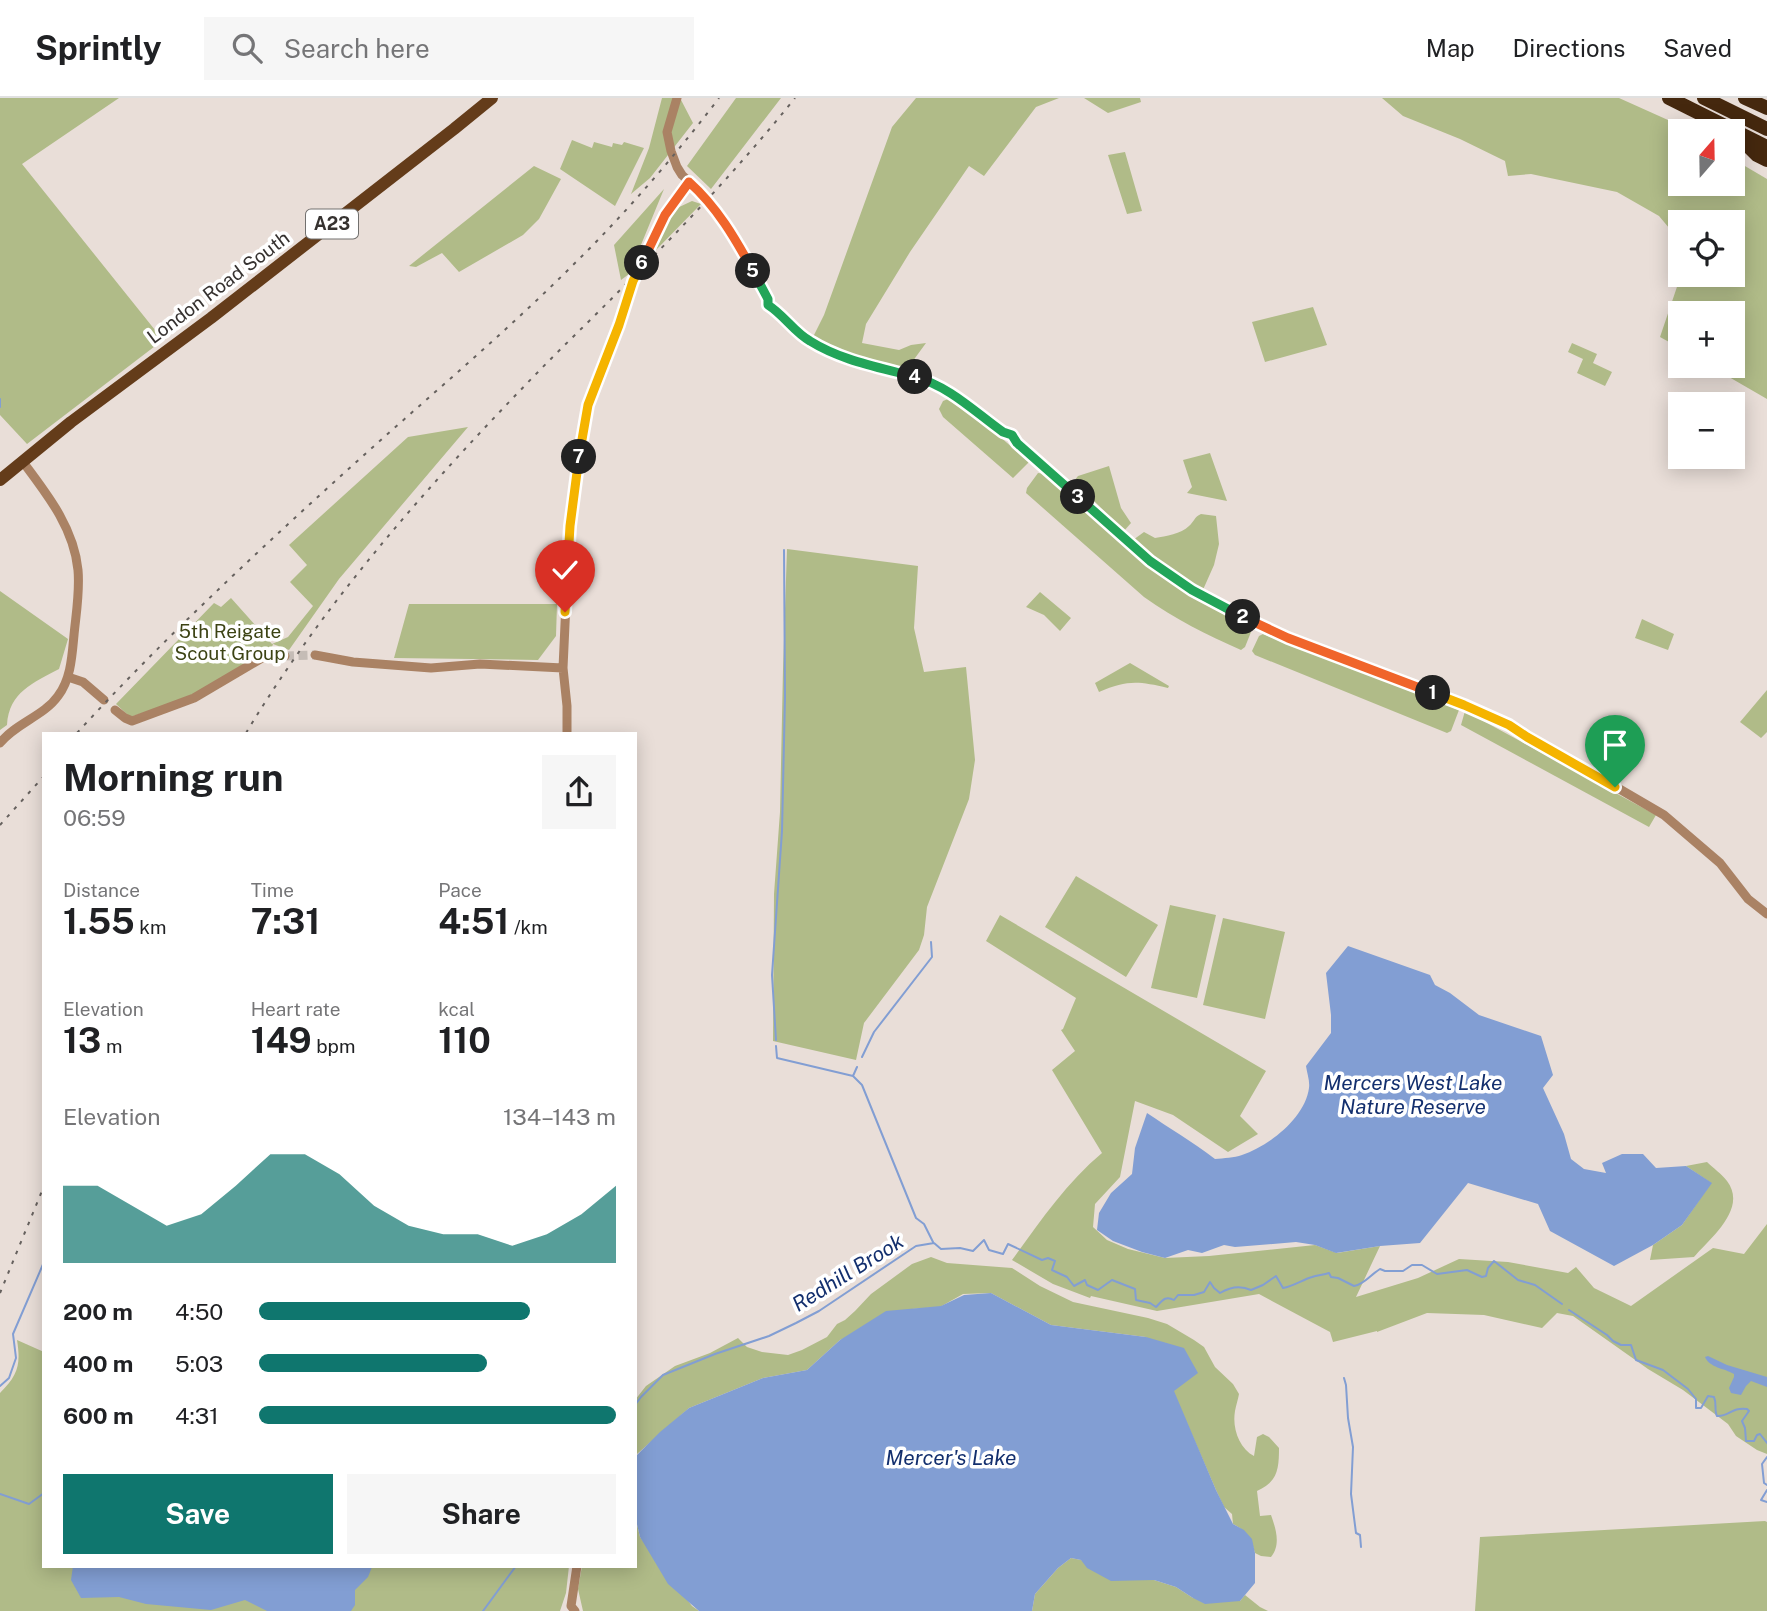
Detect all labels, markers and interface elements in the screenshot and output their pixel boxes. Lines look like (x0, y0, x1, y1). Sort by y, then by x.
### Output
search box (204, 17, 694, 80)
text: Sprintly (35, 29, 162, 67)
icon: search (228, 29, 266, 67)
text: Search here (284, 33, 430, 64)
text: Map (1426, 34, 1475, 62)
text: Directions (1513, 34, 1625, 62)
text: Saved (1663, 34, 1732, 62)
north arrow (1668, 119, 1745, 196)
map controls (1668, 119, 1745, 469)
road number: A23 (306, 210, 358, 238)
button: locate (1668, 210, 1745, 287)
street label: London Road South (143, 226, 293, 348)
pin: 6 (624, 246, 660, 280)
text: 6 (635, 251, 648, 273)
pin: 5 (736, 254, 770, 288)
text: 5 (746, 259, 759, 281)
button: + (1668, 301, 1745, 378)
pin: 4 (898, 360, 932, 394)
text: 4 (908, 365, 921, 387)
button: − (1668, 392, 1745, 469)
pin: 7 (562, 440, 596, 474)
text: 7 (573, 445, 584, 467)
pin: 3 (1060, 480, 1096, 514)
text: 3 (1071, 485, 1084, 507)
pin (535, 540, 595, 612)
icon: check (546, 551, 584, 589)
pin: 2 (1226, 600, 1260, 634)
text: 2 (1236, 605, 1249, 627)
park label: 5th Reigate Scout Group (174, 620, 286, 664)
pin: 1 (1416, 676, 1450, 710)
text: 1 (1428, 681, 1437, 703)
pin (1585, 715, 1645, 787)
icon: arrive (1596, 726, 1634, 764)
text: Morning run (63, 755, 284, 800)
button: share (542, 755, 616, 829)
text: 06:59 (63, 804, 126, 831)
text: Distance (63, 879, 140, 901)
text: Time (251, 879, 294, 901)
text: Pace (438, 879, 482, 901)
text: 1.55 (63, 901, 135, 942)
text: 7:31 (251, 901, 320, 942)
text: 4:51 (438, 901, 509, 942)
text: km (135, 916, 166, 938)
text: /km (509, 916, 548, 938)
text: Elevation (63, 998, 144, 1020)
text: Heart rate (251, 998, 340, 1020)
text: kcal (438, 998, 475, 1020)
text: 13 (63, 1020, 101, 1061)
text: 149 (251, 1020, 312, 1061)
text: 110 (438, 1020, 491, 1061)
text: m (101, 1035, 122, 1057)
text: bpm (312, 1035, 355, 1057)
water label: Mercers West Lake Nature Reserve (1323, 1070, 1503, 1119)
text: Elevation (63, 1103, 161, 1130)
text: 134–143 m (503, 1103, 616, 1130)
water label: Redhill Brook (787, 1228, 909, 1317)
text: 200 m (63, 1298, 133, 1325)
text: 4:50 (175, 1298, 223, 1325)
text: 400 m (63, 1350, 133, 1377)
text: 5:03 (175, 1350, 223, 1377)
text: 600 m (63, 1402, 133, 1429)
text: 4:31 (175, 1402, 219, 1429)
water label: Mercer's Lake (886, 1445, 1016, 1470)
button: Save (63, 1474, 333, 1554)
button: Share (347, 1474, 616, 1554)

